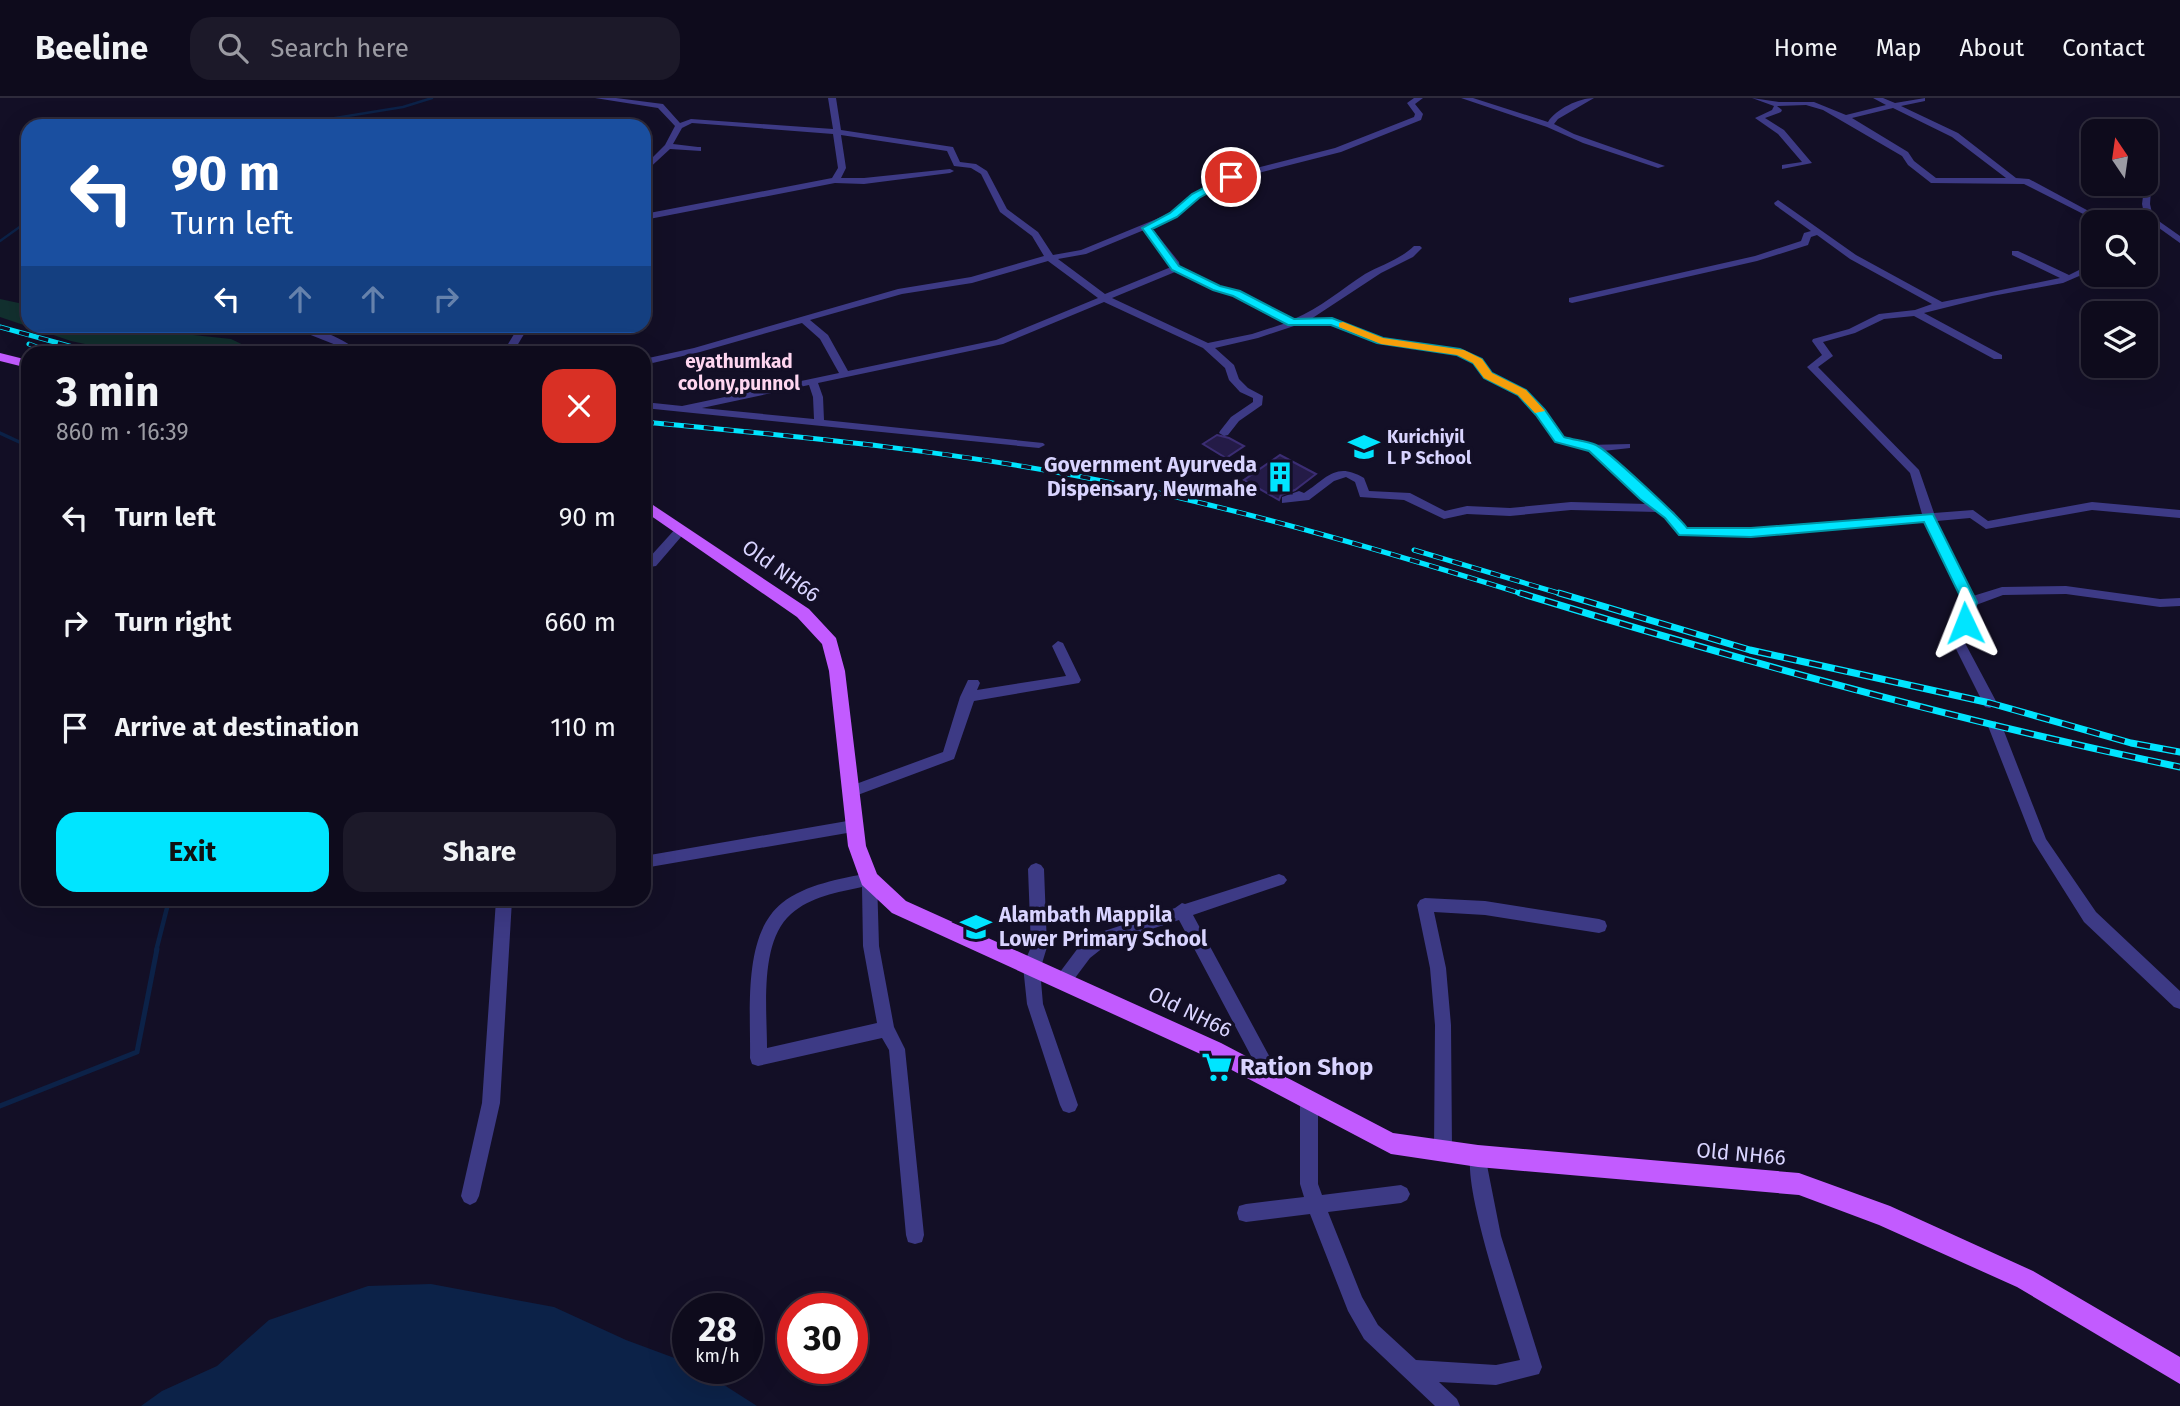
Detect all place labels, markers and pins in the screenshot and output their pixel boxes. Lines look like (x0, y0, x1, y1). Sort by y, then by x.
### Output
pin (1201, 147, 1261, 207)
place label: Kurichiyil L P School (1387, 426, 1472, 469)
school or university icon: Kurichiyil L P School (1347, 430, 1381, 464)
place label: Government Ayurveda Dispensary, Newmahe (1044, 452, 1257, 502)
building icon: Government Ayurveda Dispensary, Newmahe (1263, 460, 1297, 494)
place label: Alambath Mappila Lower Primary School (998, 902, 1208, 952)
school or university icon: Alambath Mappila Lower Primary School (959, 910, 993, 944)
supermarket icon: Ration Shop (1200, 1050, 1234, 1084)
place label: Ration Shop (1240, 1053, 1373, 1081)

